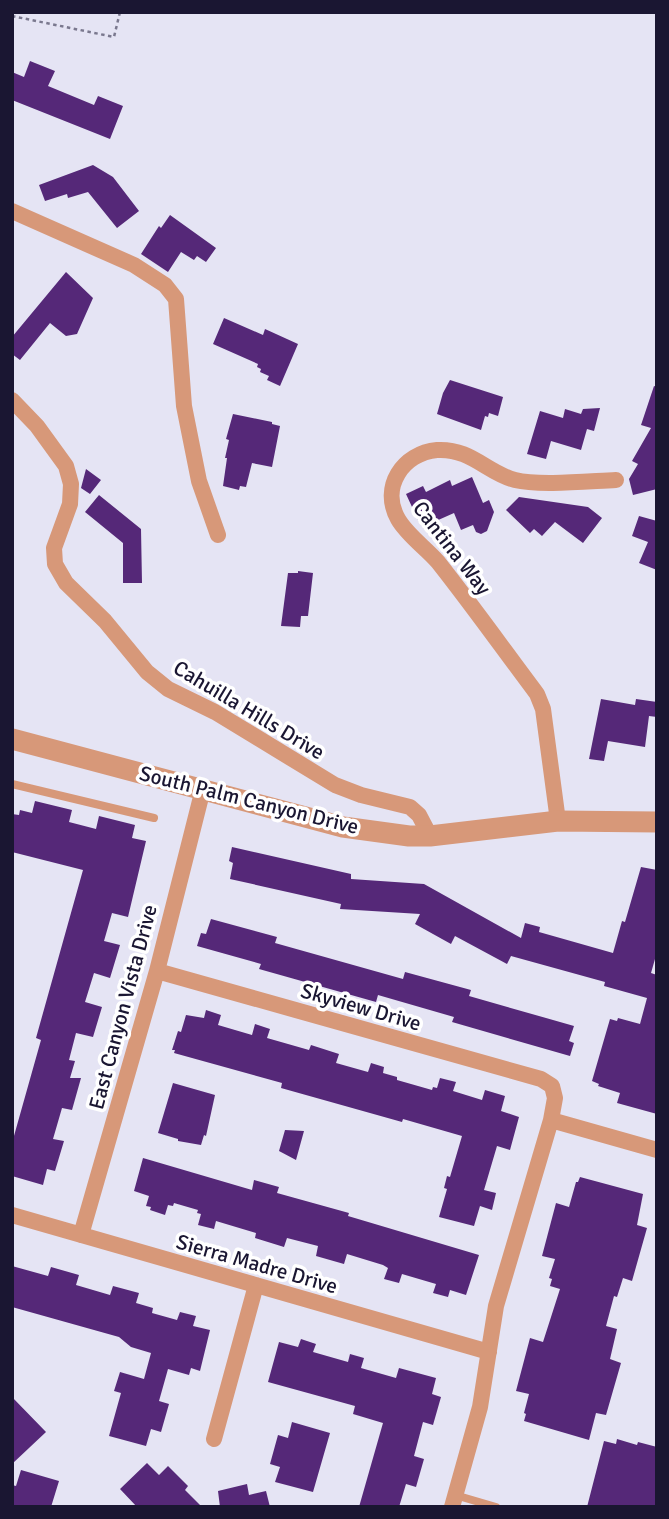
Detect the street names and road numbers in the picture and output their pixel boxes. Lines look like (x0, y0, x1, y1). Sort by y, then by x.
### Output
street label: Cantina Way (407, 496, 497, 600)
street label: Cahuilla Hills Drive (169, 655, 329, 765)
street label: South Palm Canyon Drive (137, 760, 361, 840)
street label: East Canyon Vista Drive (83, 902, 163, 1112)
street label: Skyview Drive (298, 977, 424, 1037)
street label: Sierra Madre Drive (173, 1229, 341, 1299)

